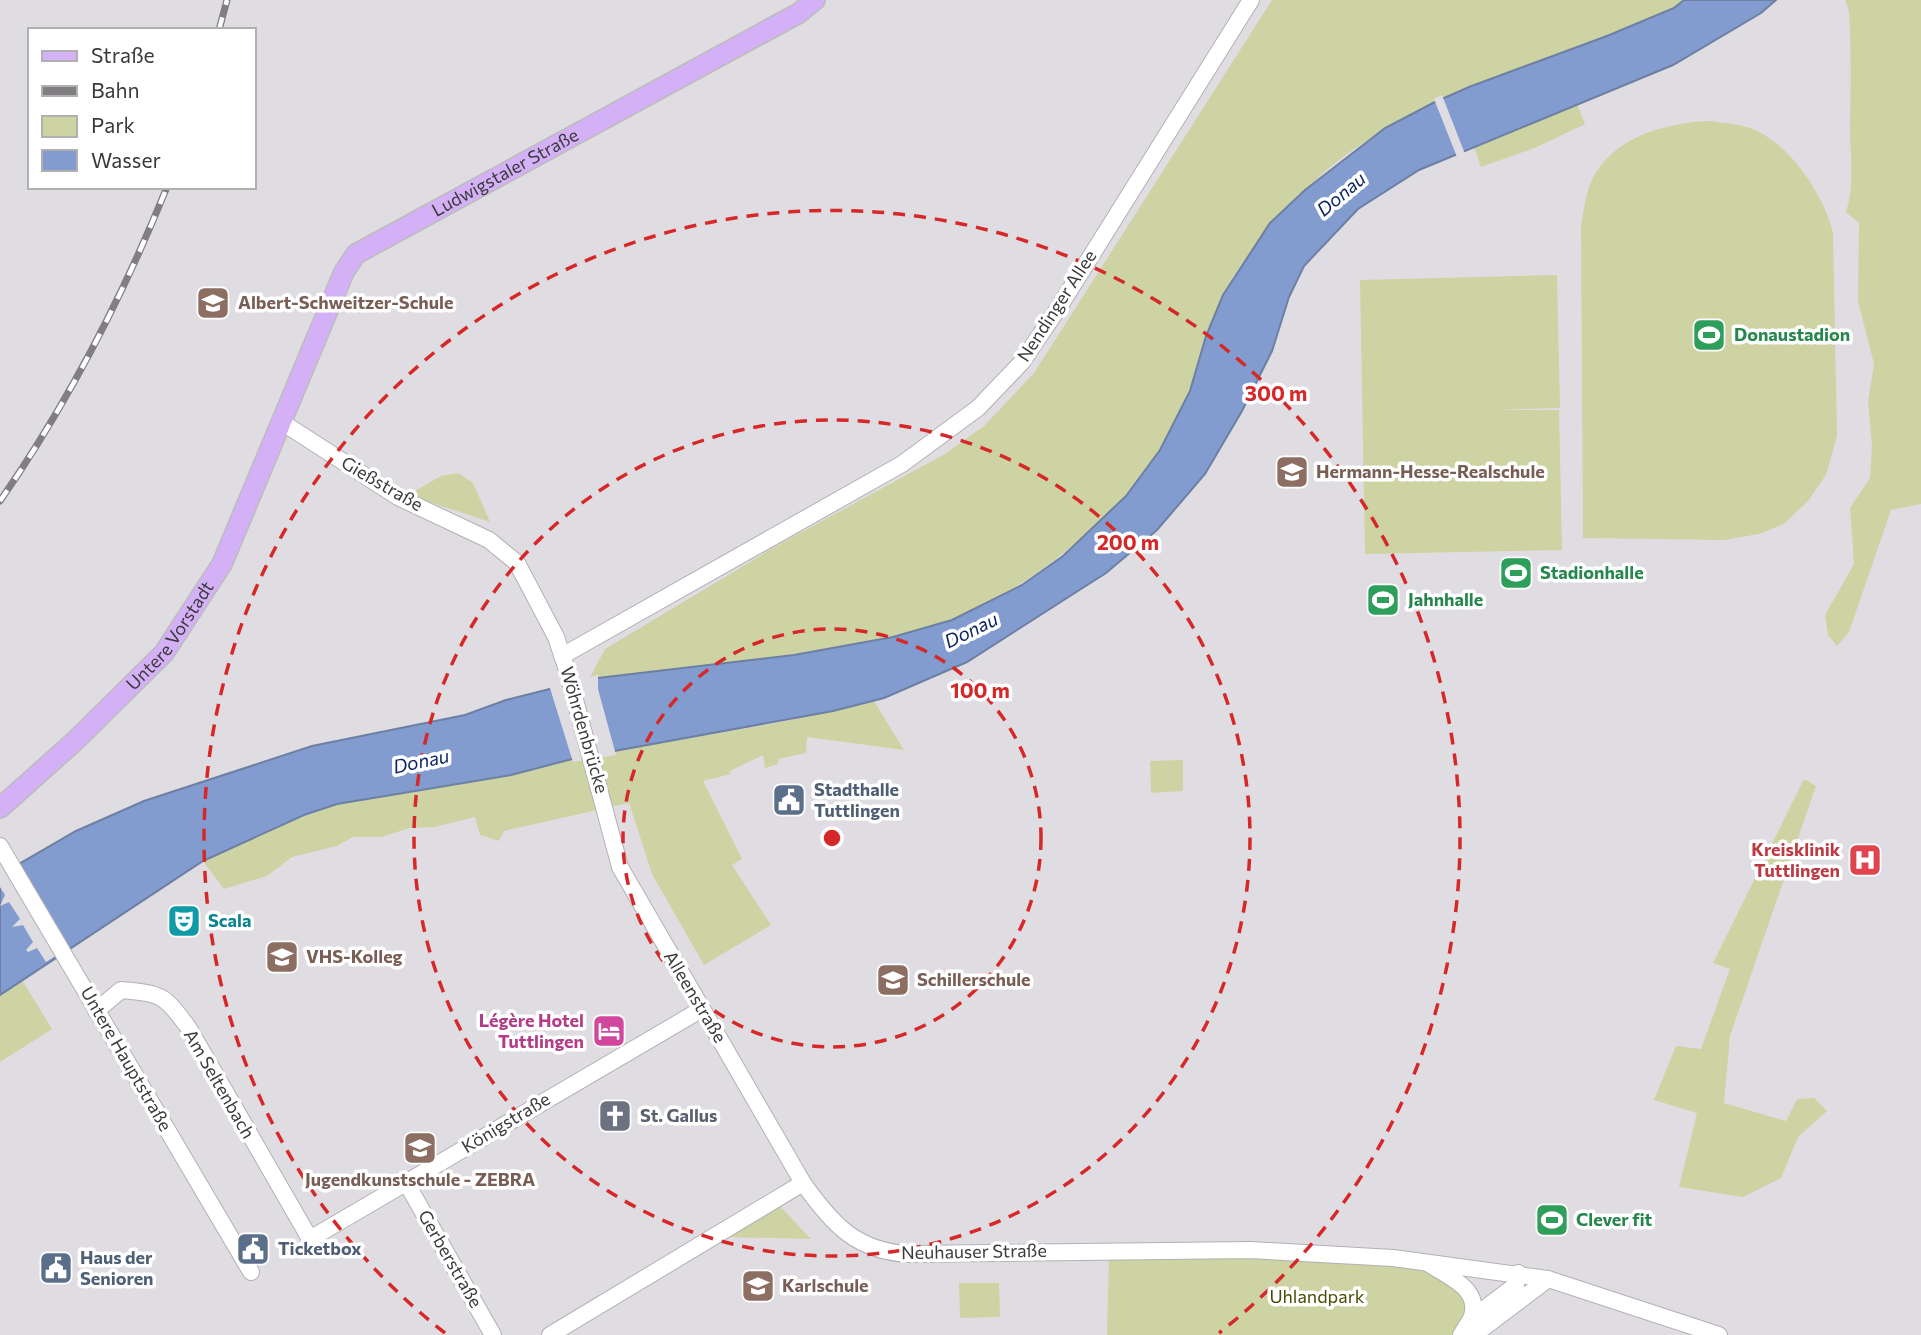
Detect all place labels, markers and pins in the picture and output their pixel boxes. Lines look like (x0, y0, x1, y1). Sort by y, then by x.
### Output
school or university icon: Albert-Schweitzer-Schule (194, 284, 232, 322)
place label: Albert-Schweitzer-Schule (238, 291, 453, 313)
sports icon: Donaustadion (1690, 316, 1728, 354)
place label: Donaustadion (1734, 323, 1850, 345)
school or university icon: Hermann-Hesse-Realschule (1273, 453, 1311, 491)
place label: Hermann-Hesse-Realschule (1316, 460, 1545, 482)
sports icon: Stadionhalle (1497, 554, 1535, 592)
place label: Stadionhalle (1540, 561, 1644, 583)
sports icon: Jahnhalle (1364, 581, 1402, 619)
place label: Jahnhalle (1408, 588, 1483, 610)
place label: Stadthalle Tuttlingen (814, 778, 900, 821)
public building icon: Stadthalle Tuttlingen (770, 781, 808, 819)
centre of rings (820, 826, 844, 850)
place label: Kreisklinik Tuttlingen (1751, 838, 1841, 881)
hospital icon: Kreisklinik Tuttlingen (1846, 841, 1884, 879)
theatre icon: Scala (165, 902, 203, 940)
place label: Scala (208, 909, 251, 931)
school or university icon: VHS-Kolleg (263, 938, 301, 976)
place label: VHS-Kolleg (306, 945, 403, 967)
school or university icon: Schillerschule (874, 961, 912, 999)
place label: Schillerschule (917, 968, 1031, 990)
place label: Légère Hotel Tuttlingen (479, 1009, 584, 1052)
hotel icon: Légère Hotel Tuttlingen (590, 1012, 628, 1050)
church icon: St. Gallus (596, 1097, 634, 1135)
place label: St. Gallus (640, 1104, 718, 1126)
school or university icon: Jugendkunstschule - ZEBRA (401, 1129, 439, 1167)
place label: Jugendkunstschule - ZEBRA (305, 1168, 535, 1190)
sports icon: Clever fit (1533, 1201, 1571, 1239)
place label: Clever fit (1576, 1208, 1653, 1230)
public building icon: Ticketbox (234, 1230, 272, 1268)
place label: Ticketbox (278, 1237, 361, 1259)
place label: Haus der Senioren (80, 1246, 154, 1289)
public building icon: Haus der Senioren (37, 1249, 75, 1287)
school or university icon: Karlschule (739, 1267, 777, 1305)
place label: Karlschule (782, 1274, 869, 1296)

